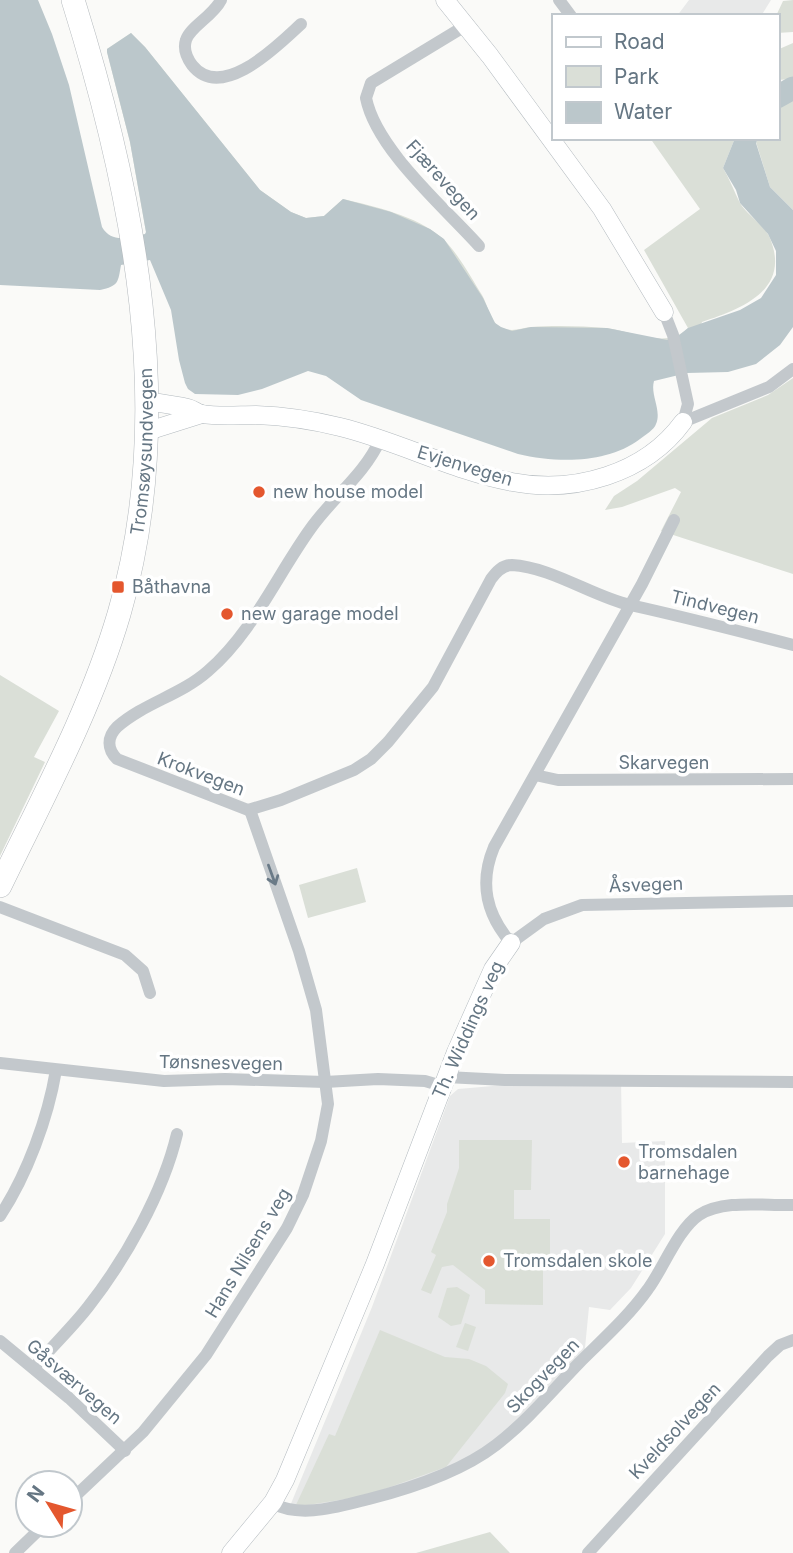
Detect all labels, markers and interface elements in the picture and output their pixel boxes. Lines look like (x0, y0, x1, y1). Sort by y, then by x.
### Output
legend (552, 14, 779, 140)
text: Road (614, 29, 665, 54)
text: Park (614, 64, 659, 89)
text: Water (614, 99, 672, 124)
street label: Fjærevegen (402, 135, 485, 224)
street label: Tromsøysundvegen (126, 367, 157, 537)
street label: Evjenvegen (415, 441, 515, 490)
place label: new house model (273, 481, 423, 502)
marker: new house model (251, 484, 267, 500)
place label: Båthavna (132, 576, 211, 597)
marker: Båthavna (110, 579, 126, 595)
street label: Tindvegen (669, 585, 761, 628)
place label: new garage model (241, 603, 399, 624)
marker: new garage model (219, 606, 235, 622)
street label: Krokvegen (155, 747, 248, 800)
street label: Skarvegen (618, 752, 710, 773)
one-way arrow (267, 863, 280, 885)
street label: Åsvegen (608, 871, 684, 896)
street label: Th. Widdings veg (428, 958, 507, 1102)
street label: Tønsnesvegen (159, 1051, 283, 1074)
place label: Tromsdalen barnehage (638, 1141, 738, 1183)
marker: Tromsdalen barnehage (616, 1154, 632, 1170)
street label: Hans Nilsens veg (201, 1184, 295, 1321)
place label: Tromsdalen skole (503, 1250, 652, 1271)
marker: Tromsdalen skole (481, 1253, 497, 1269)
street label: Skogvegen (502, 1334, 583, 1417)
street label: Gåsværvegen (23, 1335, 126, 1429)
street label: Kveldsolvegen (625, 1378, 725, 1483)
north arrow (14, 1469, 84, 1539)
text: N (22, 1481, 49, 1507)

